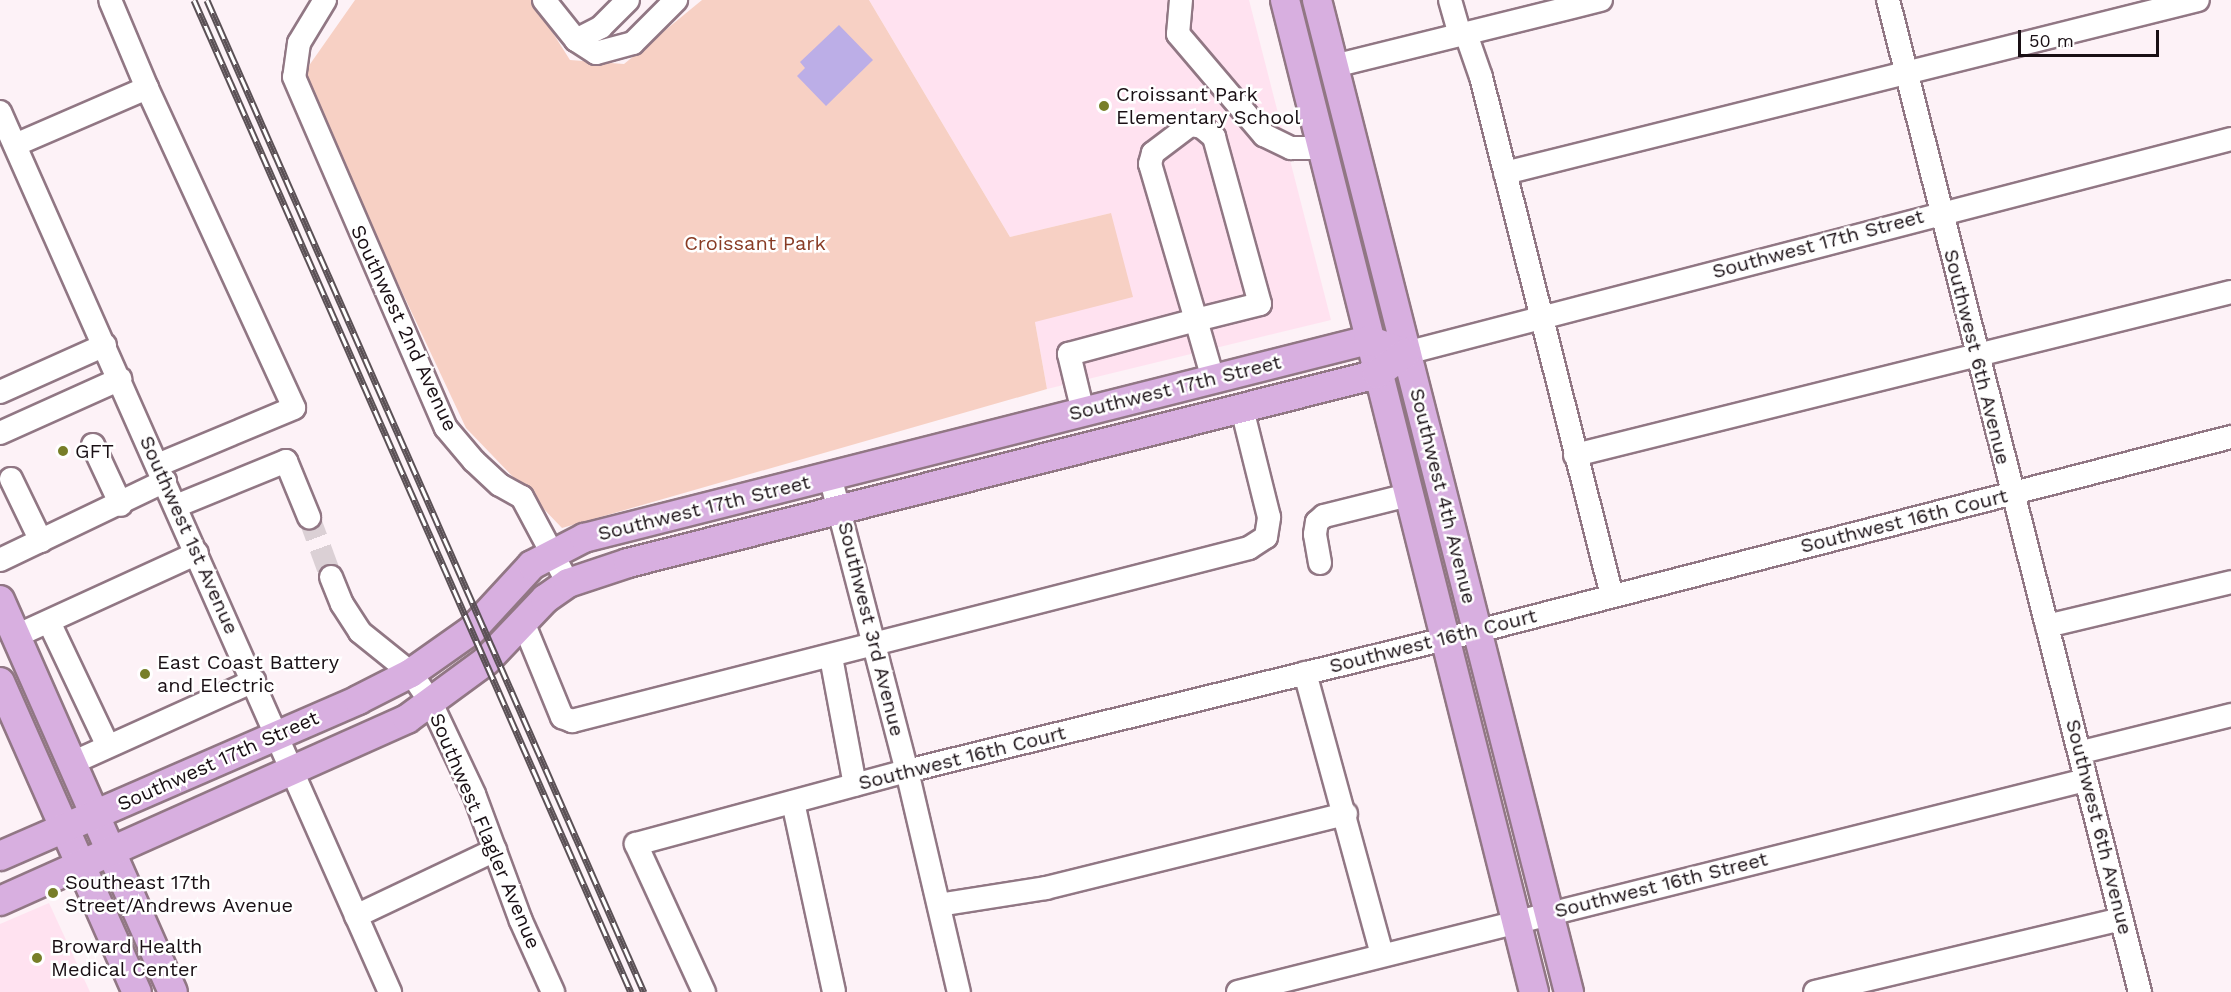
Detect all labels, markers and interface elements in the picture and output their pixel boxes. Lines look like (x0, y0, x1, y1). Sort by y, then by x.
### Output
scale bar (2021, 18, 2162, 56)
text: 50 m (2029, 30, 2074, 51)
place label: Croissant Park Elementary School (1116, 83, 1301, 130)
marker: Croissant Park Elementary School (1097, 99, 1111, 113)
street label: Southwest 17th Street (1709, 204, 1927, 284)
street label: Southwest 2nd Avenue (345, 221, 463, 435)
park label: Croissant Park (684, 231, 826, 255)
street label: Southwest 6th Avenue (1939, 246, 2015, 468)
street label: Southwest 17th Street (1066, 350, 1284, 426)
street label: Southwest 4th Avenue (1405, 385, 1481, 607)
street label: Southwest 1st Avenue (134, 432, 244, 638)
place label: GFT (75, 439, 114, 463)
marker: GFT (56, 444, 70, 458)
street label: Southwest 17th Street (595, 470, 813, 546)
street label: Southwest 16th Court (1798, 484, 2010, 558)
street label: Southwest 3rd Avenue (833, 519, 909, 739)
street label: Southwest 16th Court (1327, 604, 1539, 678)
place label: East Coast Battery and Electric (157, 650, 339, 697)
marker: East Coast Battery and Electric (138, 667, 152, 681)
street label: Southwest 17th Street (113, 706, 323, 816)
street label: Southwest Flagler Avenue (424, 709, 546, 953)
street label: Southwest 6th Avenue (2061, 716, 2137, 938)
street label: Southwest 16th Court (856, 721, 1068, 795)
street label: Southwest 16th Street (1552, 847, 1770, 923)
place label: Southeast 17th Street/Andrews Avenue (65, 870, 294, 917)
marker: Southeast 17th Street/Andrews Avenue (46, 886, 60, 900)
place label: Broward Health Medical Center (51, 934, 202, 981)
marker: Broward Health Medical Center (28, 949, 46, 967)

